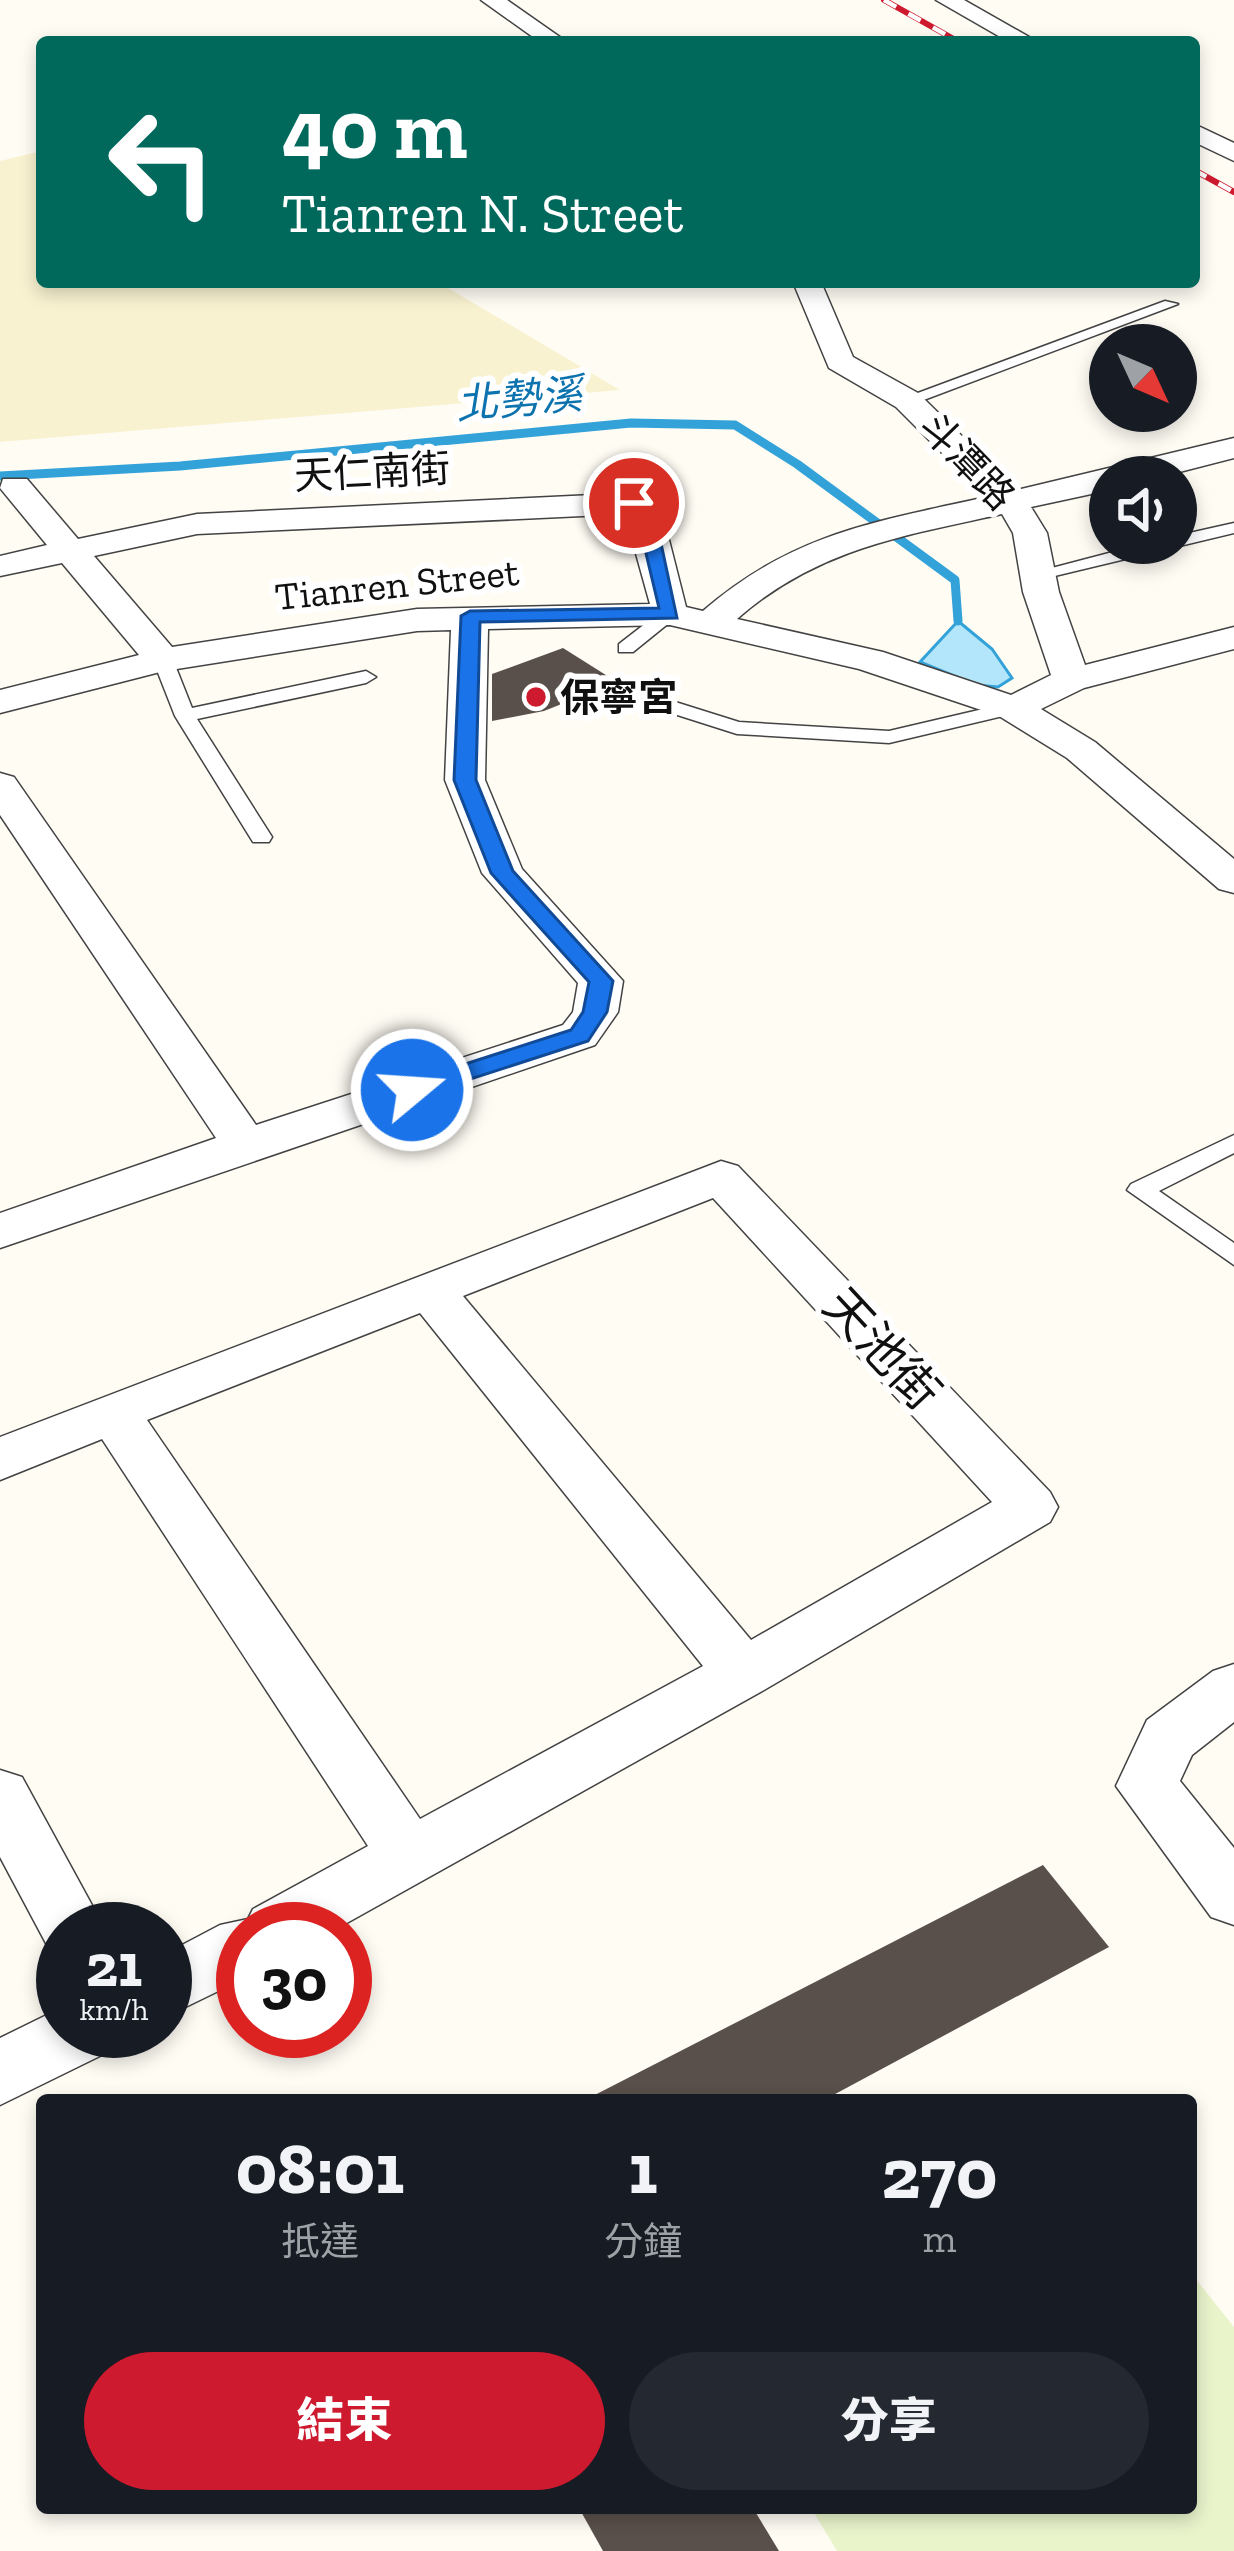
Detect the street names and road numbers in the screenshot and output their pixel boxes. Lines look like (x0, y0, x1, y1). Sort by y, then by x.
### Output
street label: 斗潭路 (909, 403, 1025, 519)
street label: 天仁南街 (293, 444, 451, 500)
street label: Tianren Street (273, 548, 522, 620)
street label: 天池街 (812, 1277, 952, 1421)

